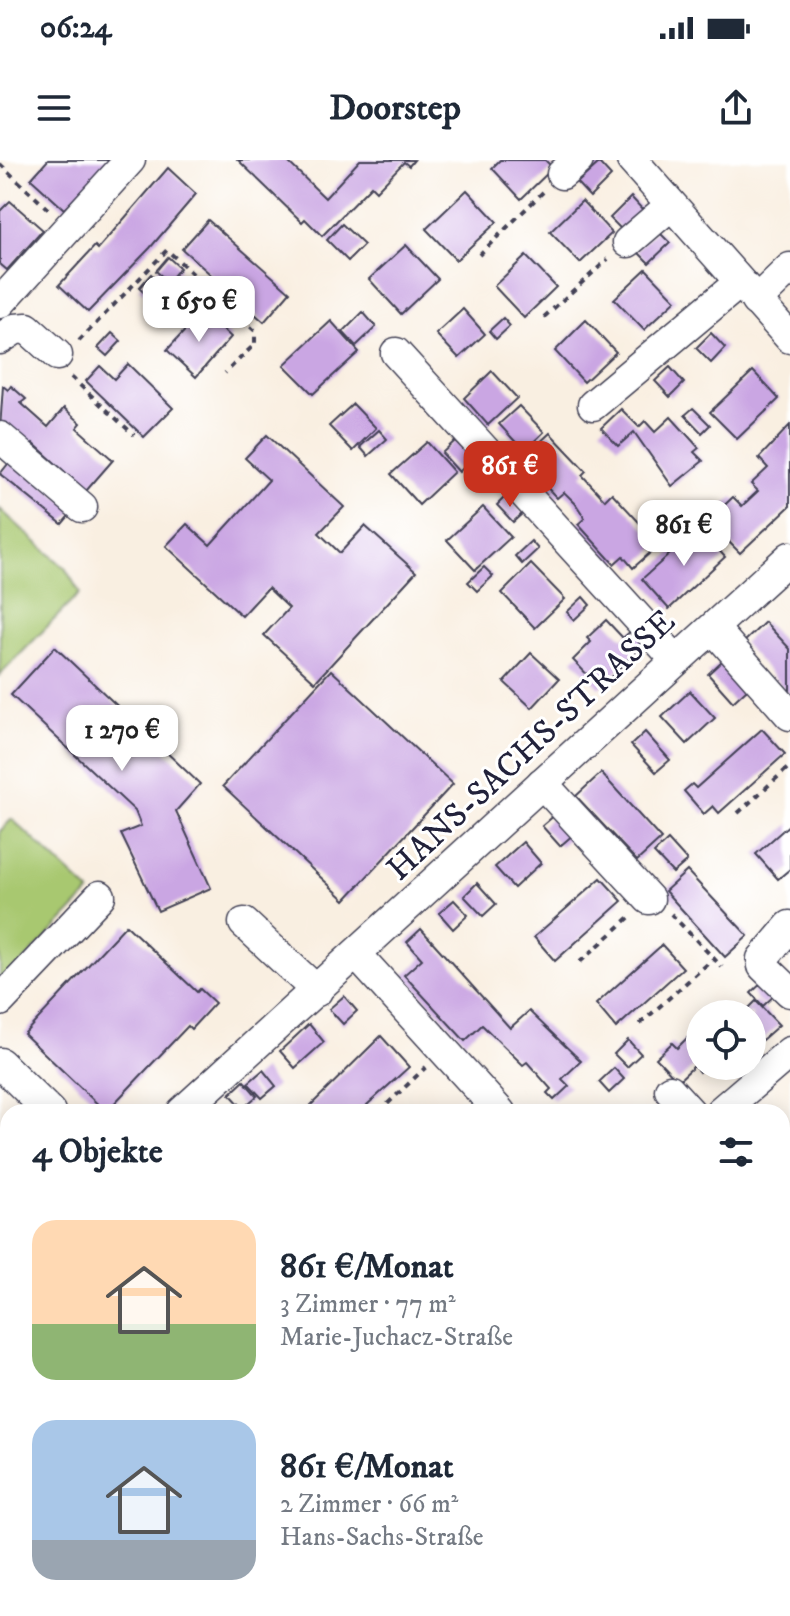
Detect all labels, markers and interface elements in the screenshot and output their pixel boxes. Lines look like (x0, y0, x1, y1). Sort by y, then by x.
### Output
text: 06:24 (40, 10, 112, 47)
icon: menu (32, 86, 76, 130)
text: Doorstep (329, 86, 461, 131)
icon: share (714, 86, 758, 130)
pin: 1 650 € (125, 276, 273, 344)
text: 1 650 € (161, 285, 237, 318)
pin: 861 € (454, 441, 566, 509)
text: 861 € (482, 450, 538, 483)
pin: 861 € (628, 500, 740, 568)
text: 861 € (656, 509, 712, 542)
street label: HANS-SACHS-STRASSE (378, 601, 684, 890)
pin: 1 270 € (48, 705, 196, 773)
text: 1 270 € (84, 714, 160, 747)
map controls (686, 1000, 766, 1080)
button: locate (686, 1000, 766, 1080)
icon: filters (714, 1130, 758, 1174)
text: 4 Objekte (32, 1131, 163, 1173)
text: 861 €/Monat (280, 1246, 454, 1288)
icon: home (96, 1252, 192, 1348)
text: 3 Zimmer · 77 m² (280, 1288, 456, 1321)
text: Marie-Juchacz-Straße (280, 1321, 513, 1354)
text: 861 €/Monat (280, 1446, 454, 1488)
icon: home (96, 1452, 192, 1548)
text: 2 Zimmer · 66 m² (280, 1488, 458, 1521)
text: Hans-Sachs-Straße (280, 1521, 484, 1554)

